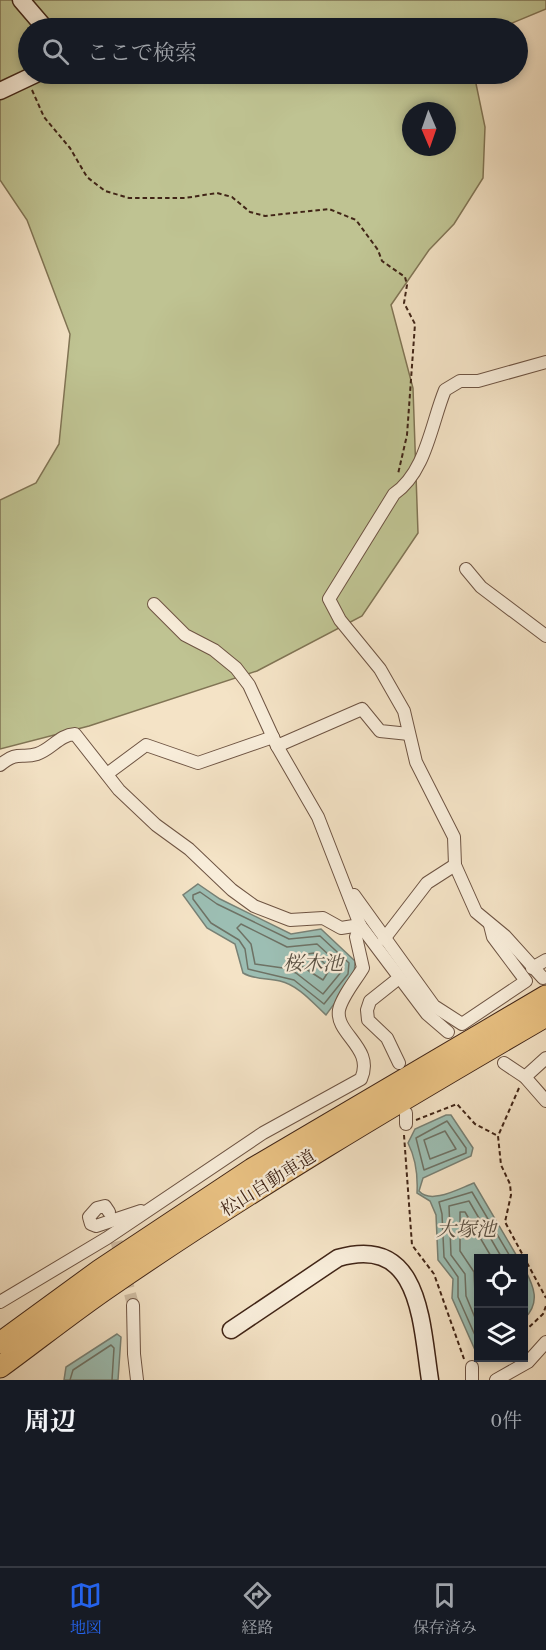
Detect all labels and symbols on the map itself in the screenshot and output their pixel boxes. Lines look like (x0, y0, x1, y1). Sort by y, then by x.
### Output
north arrow (402, 102, 456, 156)
water label: 桜木池 (283, 953, 345, 975)
street label: 松山自動車道 (217, 1146, 319, 1220)
water label: 大塚池 (436, 1219, 498, 1241)

